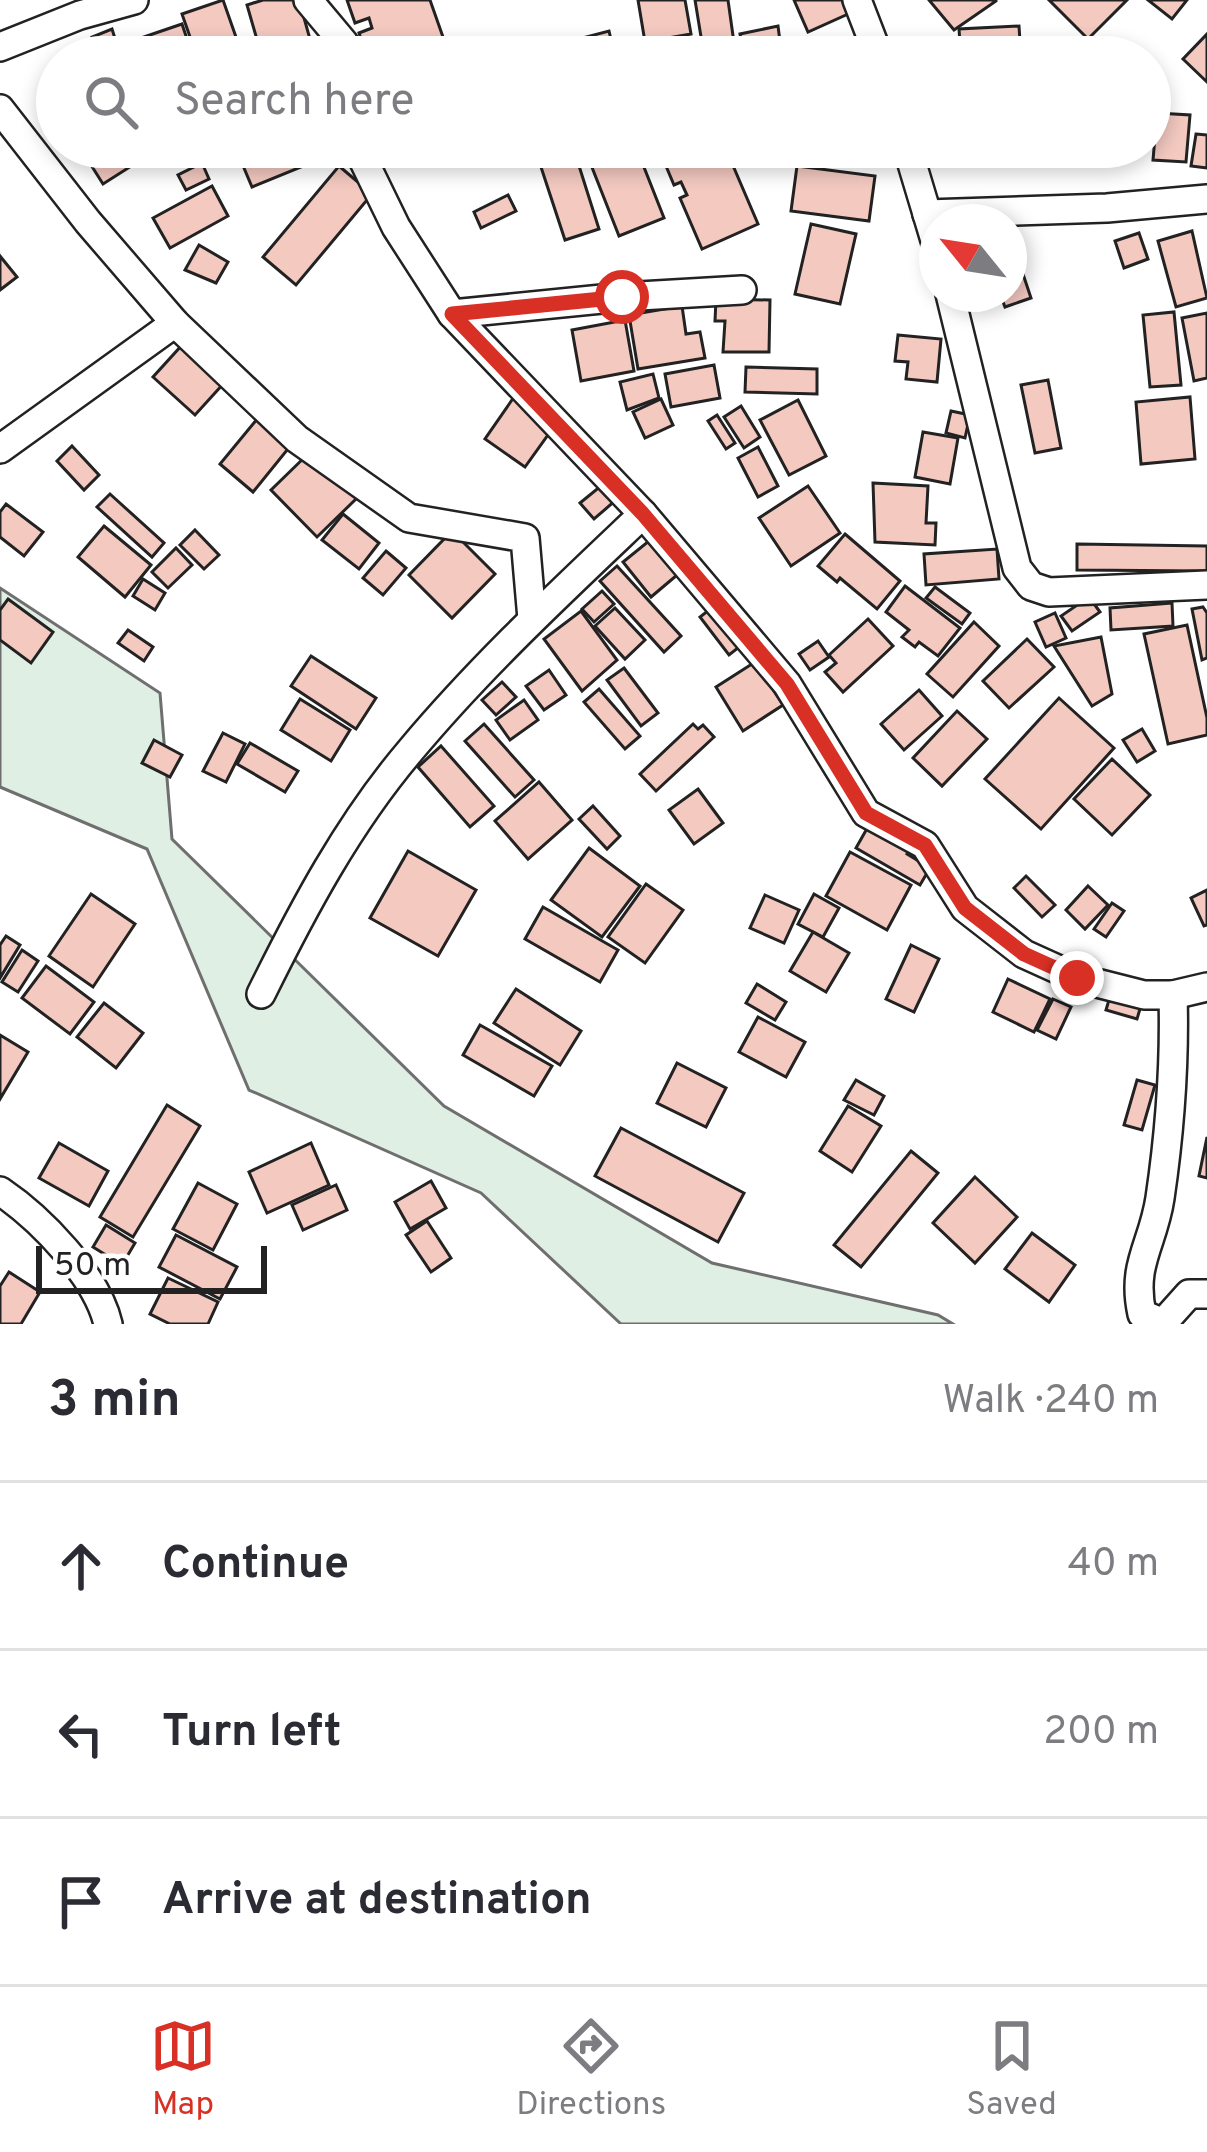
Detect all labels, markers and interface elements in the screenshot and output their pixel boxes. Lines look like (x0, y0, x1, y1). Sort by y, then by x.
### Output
search box (36, 36, 1171, 168)
icon: search (78, 69, 144, 135)
text: Search here (174, 74, 414, 131)
north arrow (919, 204, 1027, 312)
route start (595, 270, 649, 324)
route end (1050, 951, 1104, 1005)
scale bar (36, 1240, 267, 1293)
text: 50 m (54, 1246, 131, 1288)
text: 3 min (48, 1370, 181, 1435)
text: Walk · 240 m (943, 1378, 1159, 1427)
icon: ahead (48, 1533, 114, 1599)
text: Continue (162, 1537, 349, 1594)
text: 40 m (1068, 1541, 1159, 1590)
icon: left (48, 1701, 114, 1767)
text: Turn left (162, 1705, 341, 1762)
text: 200 m (1043, 1709, 1159, 1758)
icon: arrive (48, 1869, 114, 1935)
text: Arrive at destination (162, 1873, 592, 1930)
tab: Map (150, 2013, 216, 2127)
tab: Directions (516, 2013, 666, 2127)
tab: Saved (966, 2013, 1057, 2127)

